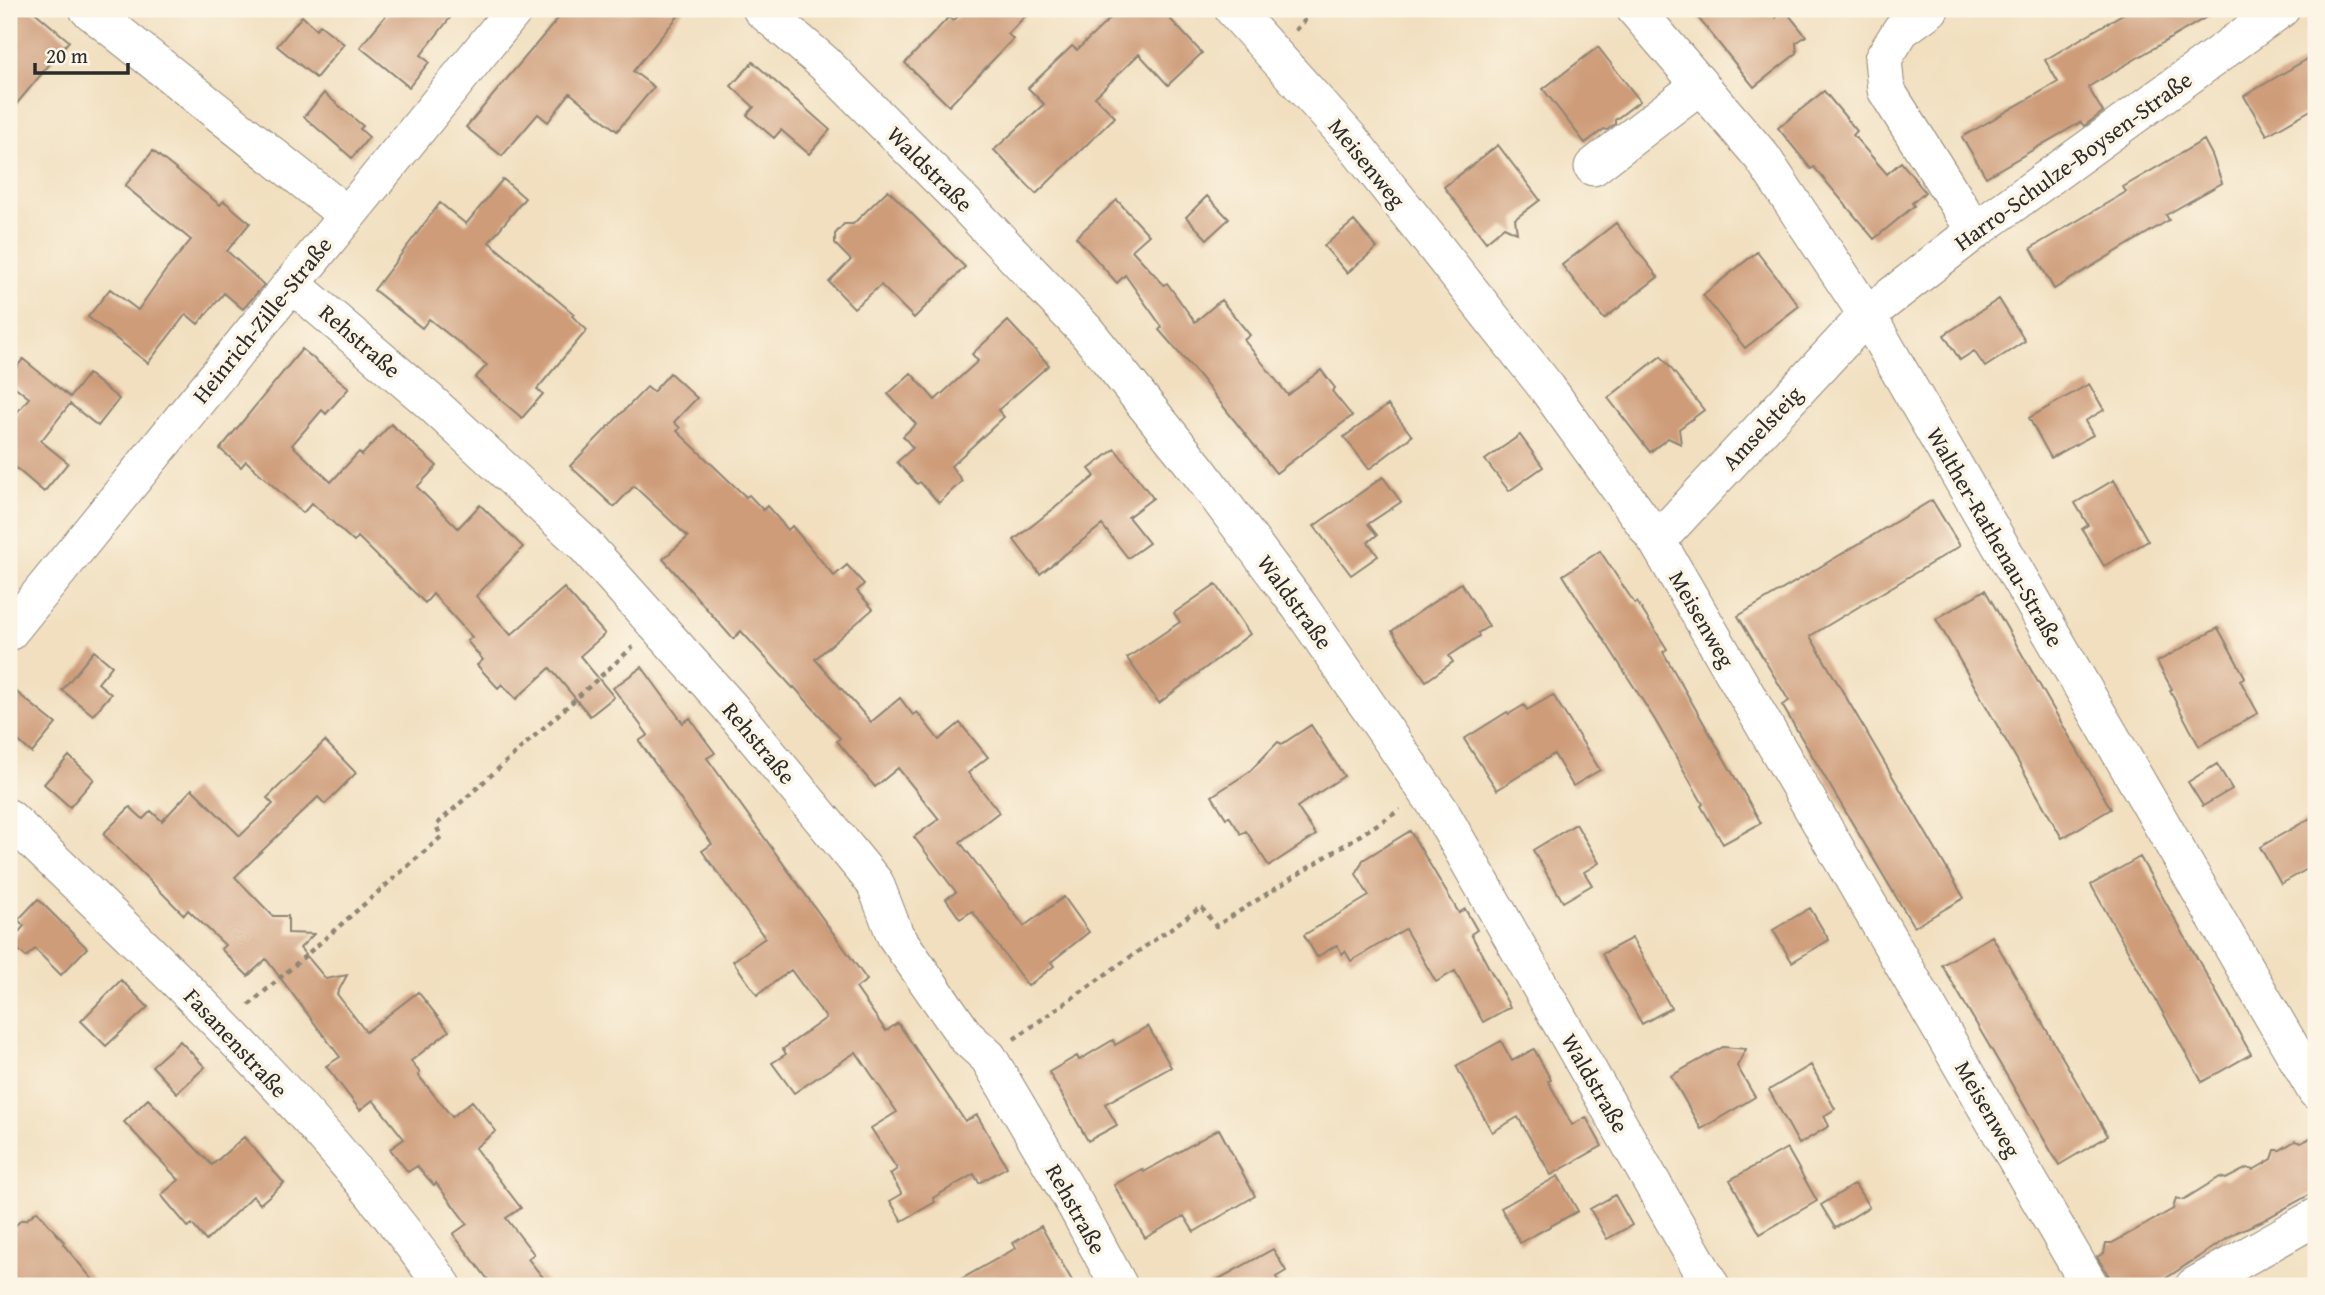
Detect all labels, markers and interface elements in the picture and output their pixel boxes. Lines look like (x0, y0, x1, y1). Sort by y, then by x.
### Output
scale bar (35, 32, 128, 76)
text: 20 m (46, 40, 88, 71)
street label: Harro-Schulze-Boysen-Straße (1947, 63, 2198, 258)
street label: Meisenweg (1321, 111, 1414, 215)
street label: Waldstraße (880, 118, 981, 219)
street label: Heinrich-Zille-Straße (184, 229, 339, 410)
street label: Rehstraße (312, 296, 408, 385)
street label: Amselsteig (1714, 378, 1810, 477)
street label: Walther-Rathenau-Straße (1919, 421, 2072, 653)
street label: Waldstraße (1250, 548, 1341, 656)
street label: Meisenweg (1661, 564, 1744, 674)
street label: Rehstraße (715, 694, 804, 791)
street label: Fasanenstraße (177, 980, 296, 1105)
street label: Waldstraße (1554, 1027, 1637, 1139)
street label: Meisenweg (1947, 1054, 2030, 1164)
street label: Rehstraße (1038, 1158, 1115, 1260)

